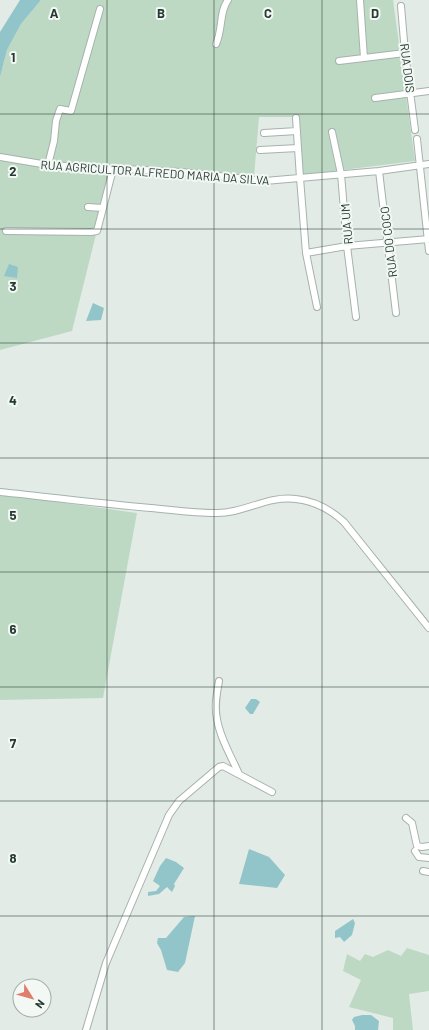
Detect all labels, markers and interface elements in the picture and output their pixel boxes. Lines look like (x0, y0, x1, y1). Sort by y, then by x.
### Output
text: A (50, 5, 59, 21)
text: B (157, 5, 165, 21)
text: C (264, 5, 272, 21)
text: D (371, 5, 379, 21)
street label: RUA DOIS (398, 42, 418, 94)
text: 1 (11, 49, 15, 65)
street label: RUA AGRICULTOR ALFREDO MARIA DA SILVA (40, 157, 270, 187)
text: 2 (9, 163, 17, 179)
street label: RUA UM (337, 203, 355, 245)
street label: RUA DO COCO (377, 206, 399, 278)
text: 3 (9, 278, 17, 294)
text: 4 (9, 392, 17, 408)
text: 5 (9, 507, 17, 523)
text: 6 (10, 621, 17, 637)
text: 7 (10, 735, 17, 751)
text: 8 (9, 850, 17, 866)
north arrow (12, 978, 52, 1018)
text: N (33, 997, 48, 1011)

